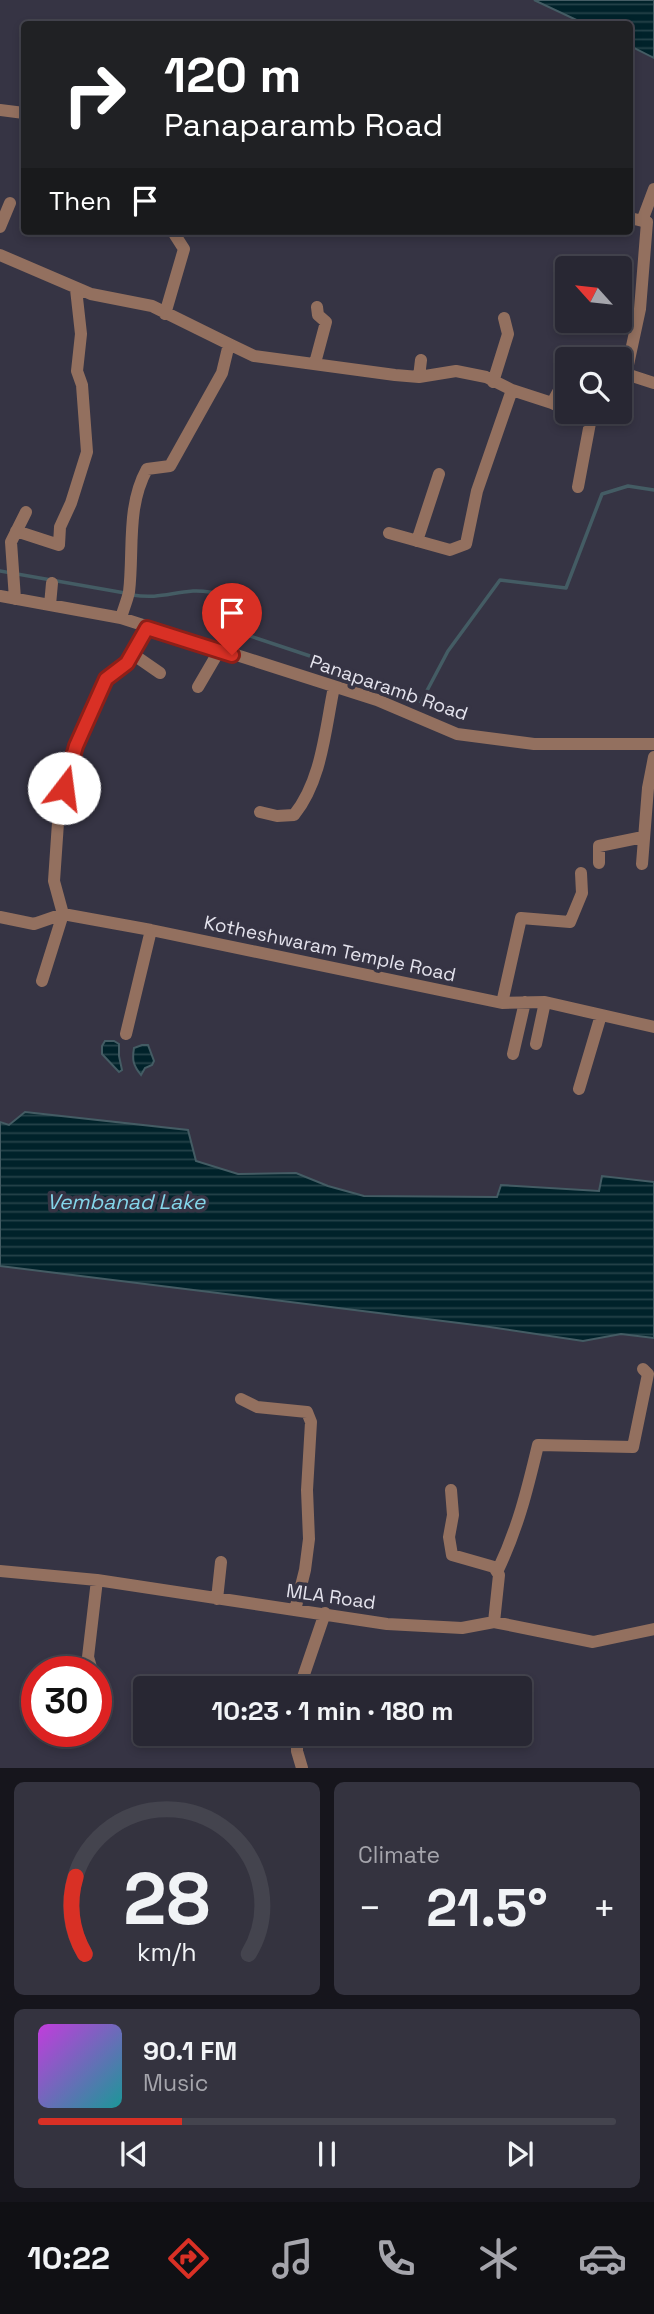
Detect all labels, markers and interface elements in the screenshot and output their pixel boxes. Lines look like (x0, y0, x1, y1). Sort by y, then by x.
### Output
text: 120 m (164, 44, 301, 106)
icon: right (49, 49, 140, 140)
text: Panaparamb Road (164, 105, 443, 145)
icon: arrive (126, 182, 164, 220)
text: Then (49, 184, 112, 218)
north arrow (555, 256, 632, 332)
map controls (555, 256, 632, 424)
button: search (555, 347, 632, 424)
pin (202, 583, 262, 655)
icon: arrive (213, 594, 251, 632)
street label: Panaparamb Road (306, 649, 471, 726)
position arrow (27, 751, 101, 825)
street label: Kotheshwaram Temple Road (202, 910, 458, 987)
water label: Vembanad Lake (47, 1188, 207, 1215)
street label: MLA Road (285, 1578, 377, 1615)
speed limit sign: 30 (21, 1656, 112, 1747)
text: 10:23 · 1 min · 180 m (212, 1694, 453, 1728)
text: Climate (358, 1840, 440, 1870)
text: 28 (124, 1853, 210, 1946)
text: 21.5° (426, 1875, 548, 1941)
text: − (358, 1884, 382, 1932)
text: + (592, 1884, 616, 1932)
text: km/h (137, 1936, 197, 1968)
text: 90.1 FM (143, 2034, 237, 2068)
text: Music (143, 2068, 208, 2098)
icon: previous (115, 2135, 153, 2173)
icon: pause (308, 2135, 346, 2173)
icon: next (501, 2135, 539, 2173)
icon: directions (164, 2234, 213, 2283)
icon: music (268, 2234, 317, 2283)
icon: phone (371, 2234, 420, 2283)
icon: climate (474, 2234, 523, 2283)
icon: car (578, 2234, 627, 2283)
text: 10:22 (27, 2238, 110, 2278)

